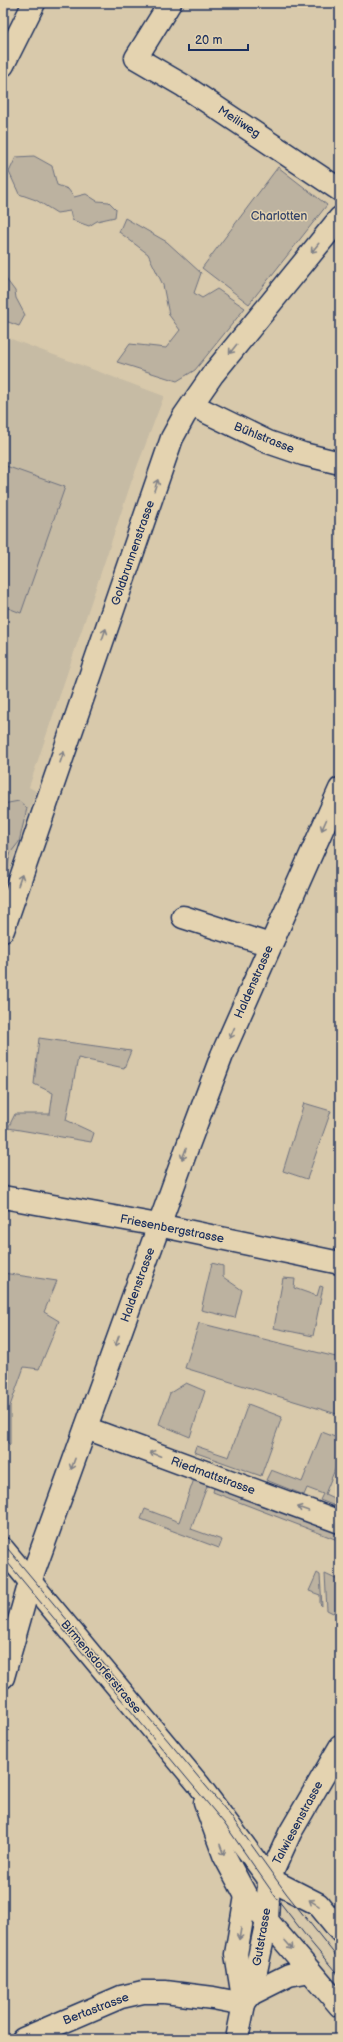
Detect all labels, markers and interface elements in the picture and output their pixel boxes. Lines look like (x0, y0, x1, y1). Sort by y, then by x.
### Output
scale bar (189, 26, 248, 52)
text: 20 m (195, 33, 222, 48)
street label: Meiliweg (215, 103, 263, 141)
park label: Charlotten (251, 209, 307, 224)
one-way arrow (311, 243, 320, 254)
one-way arrow (229, 344, 238, 354)
street label: Bühlstrasse (232, 419, 296, 457)
one-way arrow (153, 478, 160, 491)
street label: Goldbrunnenstrasse (108, 499, 158, 607)
one-way arrow (101, 628, 109, 640)
one-way arrow (59, 751, 66, 764)
one-way arrow (320, 819, 327, 831)
one-way arrow (17, 874, 24, 887)
street label: Haldenstrasse (231, 943, 277, 1021)
one-way arrow (227, 1027, 235, 1039)
one-way arrow (180, 1148, 188, 1160)
street label: Friesenbergstrasse (119, 1212, 225, 1246)
street label: Haldenstrasse (118, 1246, 158, 1324)
one-way arrow (113, 1335, 121, 1347)
one-way arrow (150, 1450, 162, 1458)
street label: Riedmattstrasse (169, 1454, 257, 1498)
one-way arrow (69, 1457, 77, 1469)
one-way arrow (298, 1504, 310, 1512)
street label: Birmensdorferstrasse (58, 1617, 144, 1717)
street label: Talwiesenstrasse (270, 1779, 326, 1867)
one-way arrow (219, 1843, 226, 1856)
one-way arrow (308, 1898, 320, 1906)
street label: Gutstrasse (250, 1907, 274, 1967)
one-way arrow (235, 1927, 243, 1940)
one-way arrow (284, 1940, 293, 1951)
street label: Bertastrasse (61, 1990, 131, 2028)

